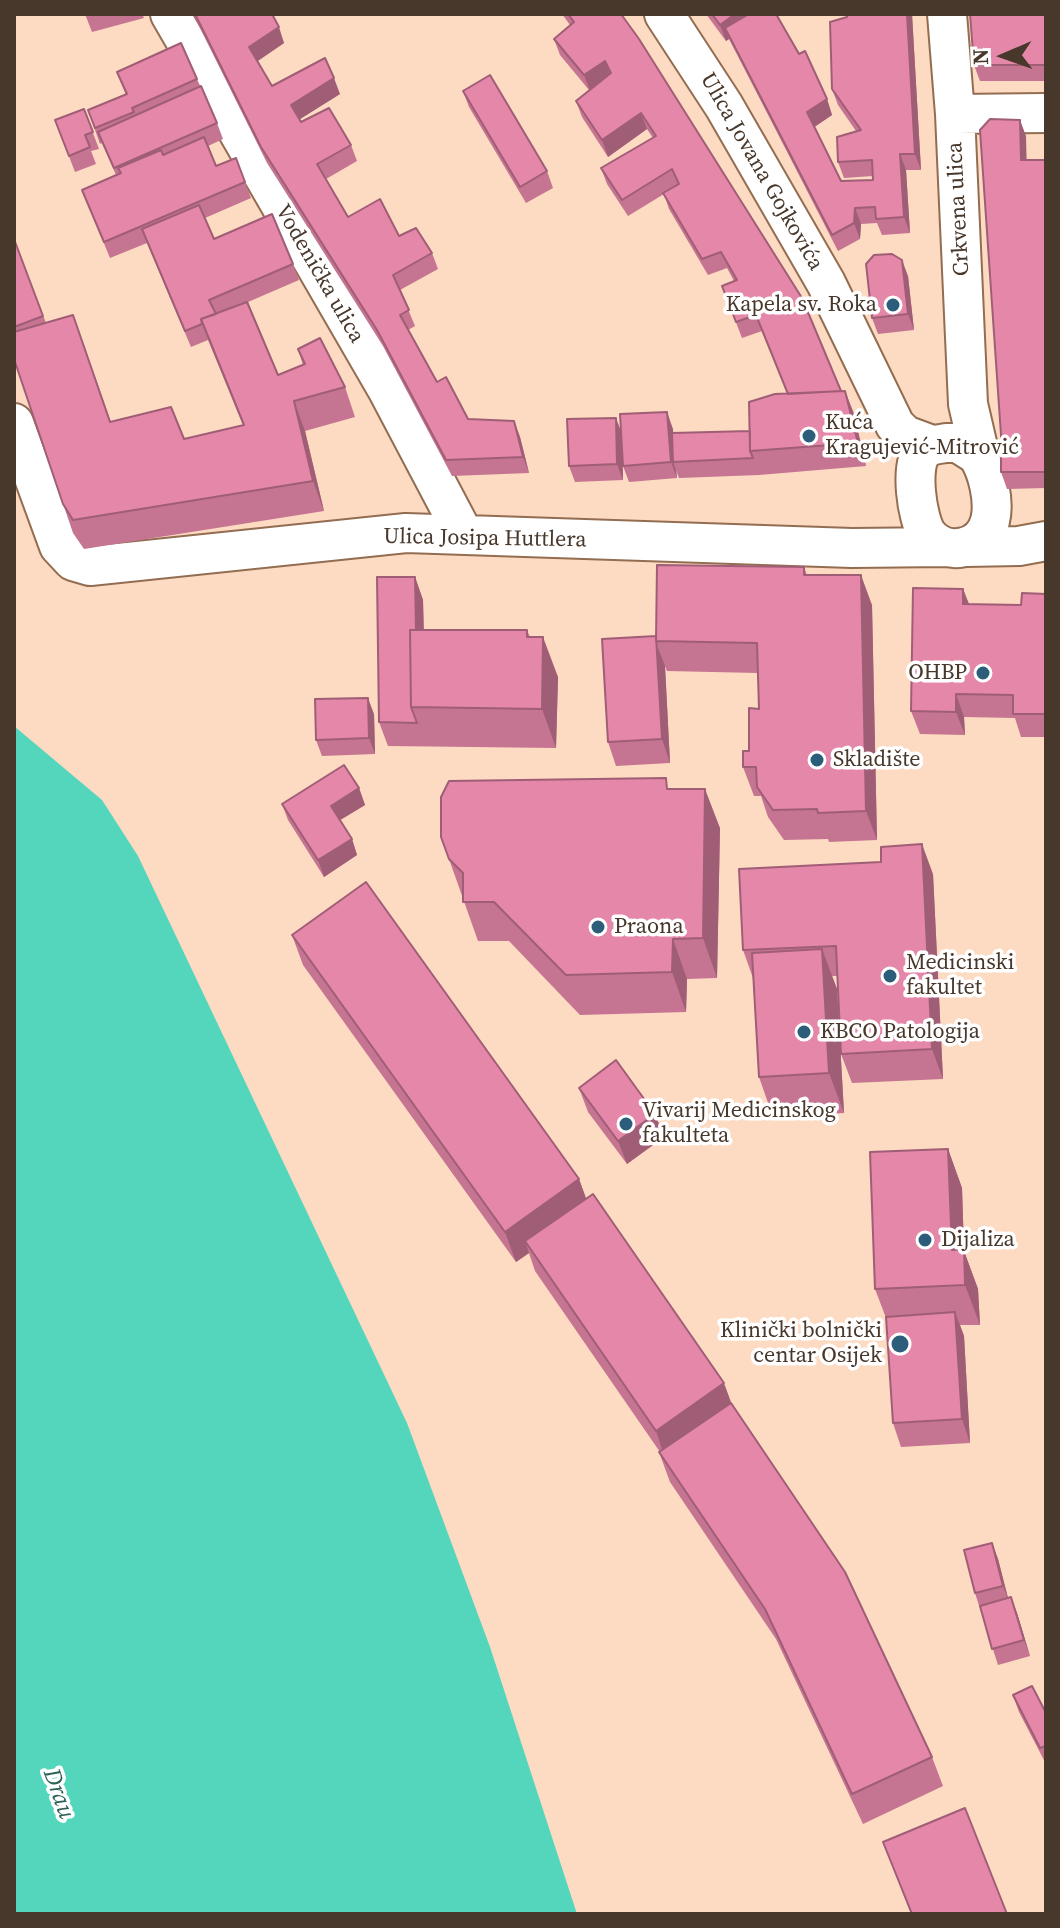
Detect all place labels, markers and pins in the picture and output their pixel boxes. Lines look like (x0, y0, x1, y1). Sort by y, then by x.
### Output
place label: Kapela sv. Roka (726, 292, 877, 318)
marker: Kapela sv. Roka (884, 296, 902, 314)
place label: Kuća Kragujević-Mitrović (825, 410, 1019, 462)
marker: Kuća Kragujević-Mitrović (800, 427, 818, 445)
place label: OHBP (908, 660, 967, 686)
marker: OHBP (974, 664, 992, 682)
place label: Skladište (833, 747, 921, 773)
marker: Skladište (808, 751, 826, 769)
place label: Praona (614, 914, 684, 940)
marker: Praona (589, 918, 607, 936)
place label: Medicinski fakultet (906, 950, 1014, 1002)
marker: Medicinski fakultet (881, 967, 899, 985)
place label: KBCO Patologija (820, 1019, 980, 1045)
marker: KBCO Patologija (795, 1023, 813, 1041)
place label: Vivarij Medicinskog fakulteta (642, 1098, 836, 1150)
marker: Vivarij Medicinskog fakulteta (617, 1115, 635, 1133)
place label: Dijaliza (941, 1227, 1015, 1253)
marker: Dijaliza (916, 1231, 934, 1249)
place label: Klinički bolnički centar Osijek (720, 1318, 882, 1370)
marker: Klinički bolnički centar Osijek (889, 1333, 911, 1355)

